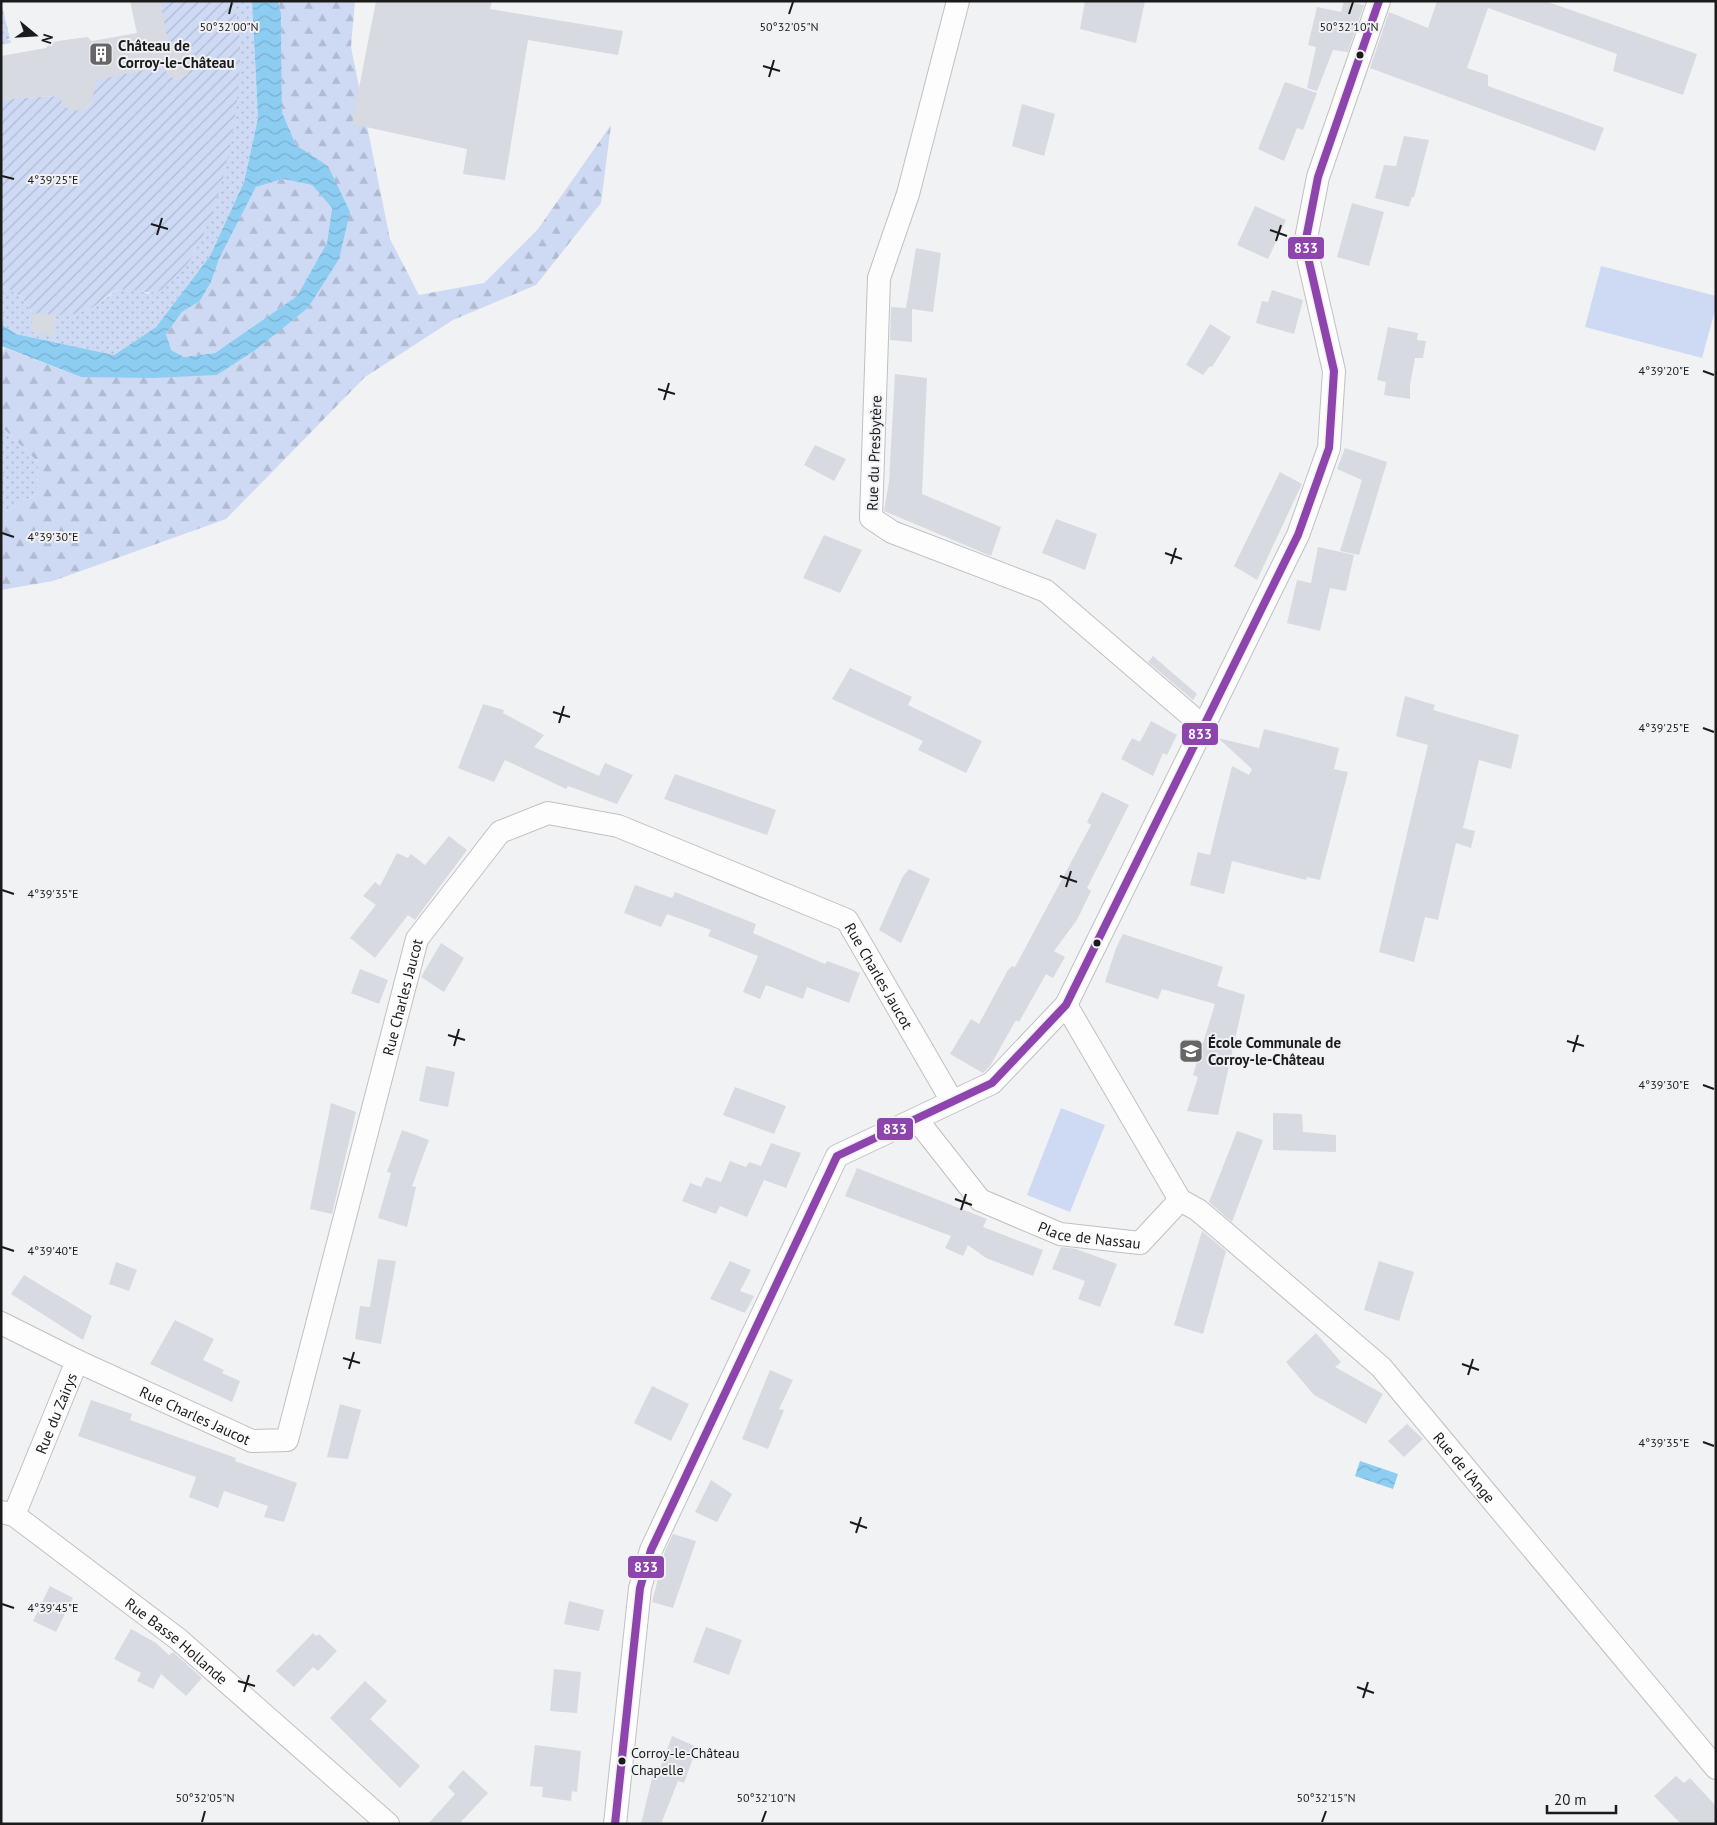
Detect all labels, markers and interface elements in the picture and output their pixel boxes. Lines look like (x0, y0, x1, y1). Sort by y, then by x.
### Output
north arrow (10, 10, 60, 60)
text: 50°32'00"N (199, 19, 259, 34)
text: 50°32'05"N (759, 19, 819, 34)
text: 50°32'10"N (1319, 19, 1379, 34)
text: N (37, 32, 57, 46)
place label: Château de Corroy-le-Château (118, 36, 235, 72)
building icon: Château de Corroy-le-Château (88, 41, 114, 67)
unlabelled marker (1355, 50, 1365, 60)
text: 4°39'25"E (28, 172, 78, 187)
line badge: 833 (1287, 236, 1325, 260)
text: 833 (1294, 239, 1318, 257)
text: 4°39'20"E (1639, 363, 1689, 378)
street label: Rue du Presbytère (862, 395, 886, 511)
text: 4°39'30"E (28, 529, 78, 544)
text: 4°39'25"E (1639, 720, 1689, 735)
line badge: 833 (1181, 722, 1219, 746)
text: 833 (1188, 725, 1212, 743)
text: 4°39'35"E (28, 886, 78, 901)
street label: Rue Charles Jaucot (841, 919, 917, 1032)
street label: Rue Charles Jaucot (378, 937, 426, 1057)
unlabelled marker (1092, 938, 1102, 948)
place label: École Communale de Corroy-le-Château (1208, 1033, 1341, 1069)
school or university icon: École Communale de Corroy-le-Château (1178, 1038, 1204, 1064)
text: 4°39'30"E (1639, 1077, 1689, 1092)
line badge: 833 (876, 1117, 914, 1141)
text: 833 (883, 1120, 907, 1138)
street label: Place de Nassau (1035, 1216, 1142, 1253)
text: 4°39'40"E (28, 1243, 78, 1258)
street label: Rue du Zairys (31, 1370, 81, 1457)
street label: Rue Charles Jaucot (137, 1382, 254, 1449)
street label: Rue de l'Ange (1430, 1428, 1500, 1506)
text: 4°39'35"E (1639, 1435, 1689, 1450)
line badge: 833 (627, 1555, 665, 1579)
text: 833 (634, 1558, 658, 1576)
street label: Rue Basse Hollande (122, 1593, 232, 1688)
text: 4°39'45"E (28, 1600, 78, 1615)
place label: Corroy-le-Château Chapelle (631, 1744, 739, 1779)
marker: Corroy-le-Château Chapelle (617, 1756, 627, 1766)
scale bar (1547, 1782, 1616, 1814)
text: 50°32'05"N (175, 1790, 235, 1805)
text: 50°32'10"N (736, 1790, 796, 1805)
text: 50°32'15"N (1296, 1790, 1356, 1805)
text: 20 m (1554, 1790, 1587, 1809)

